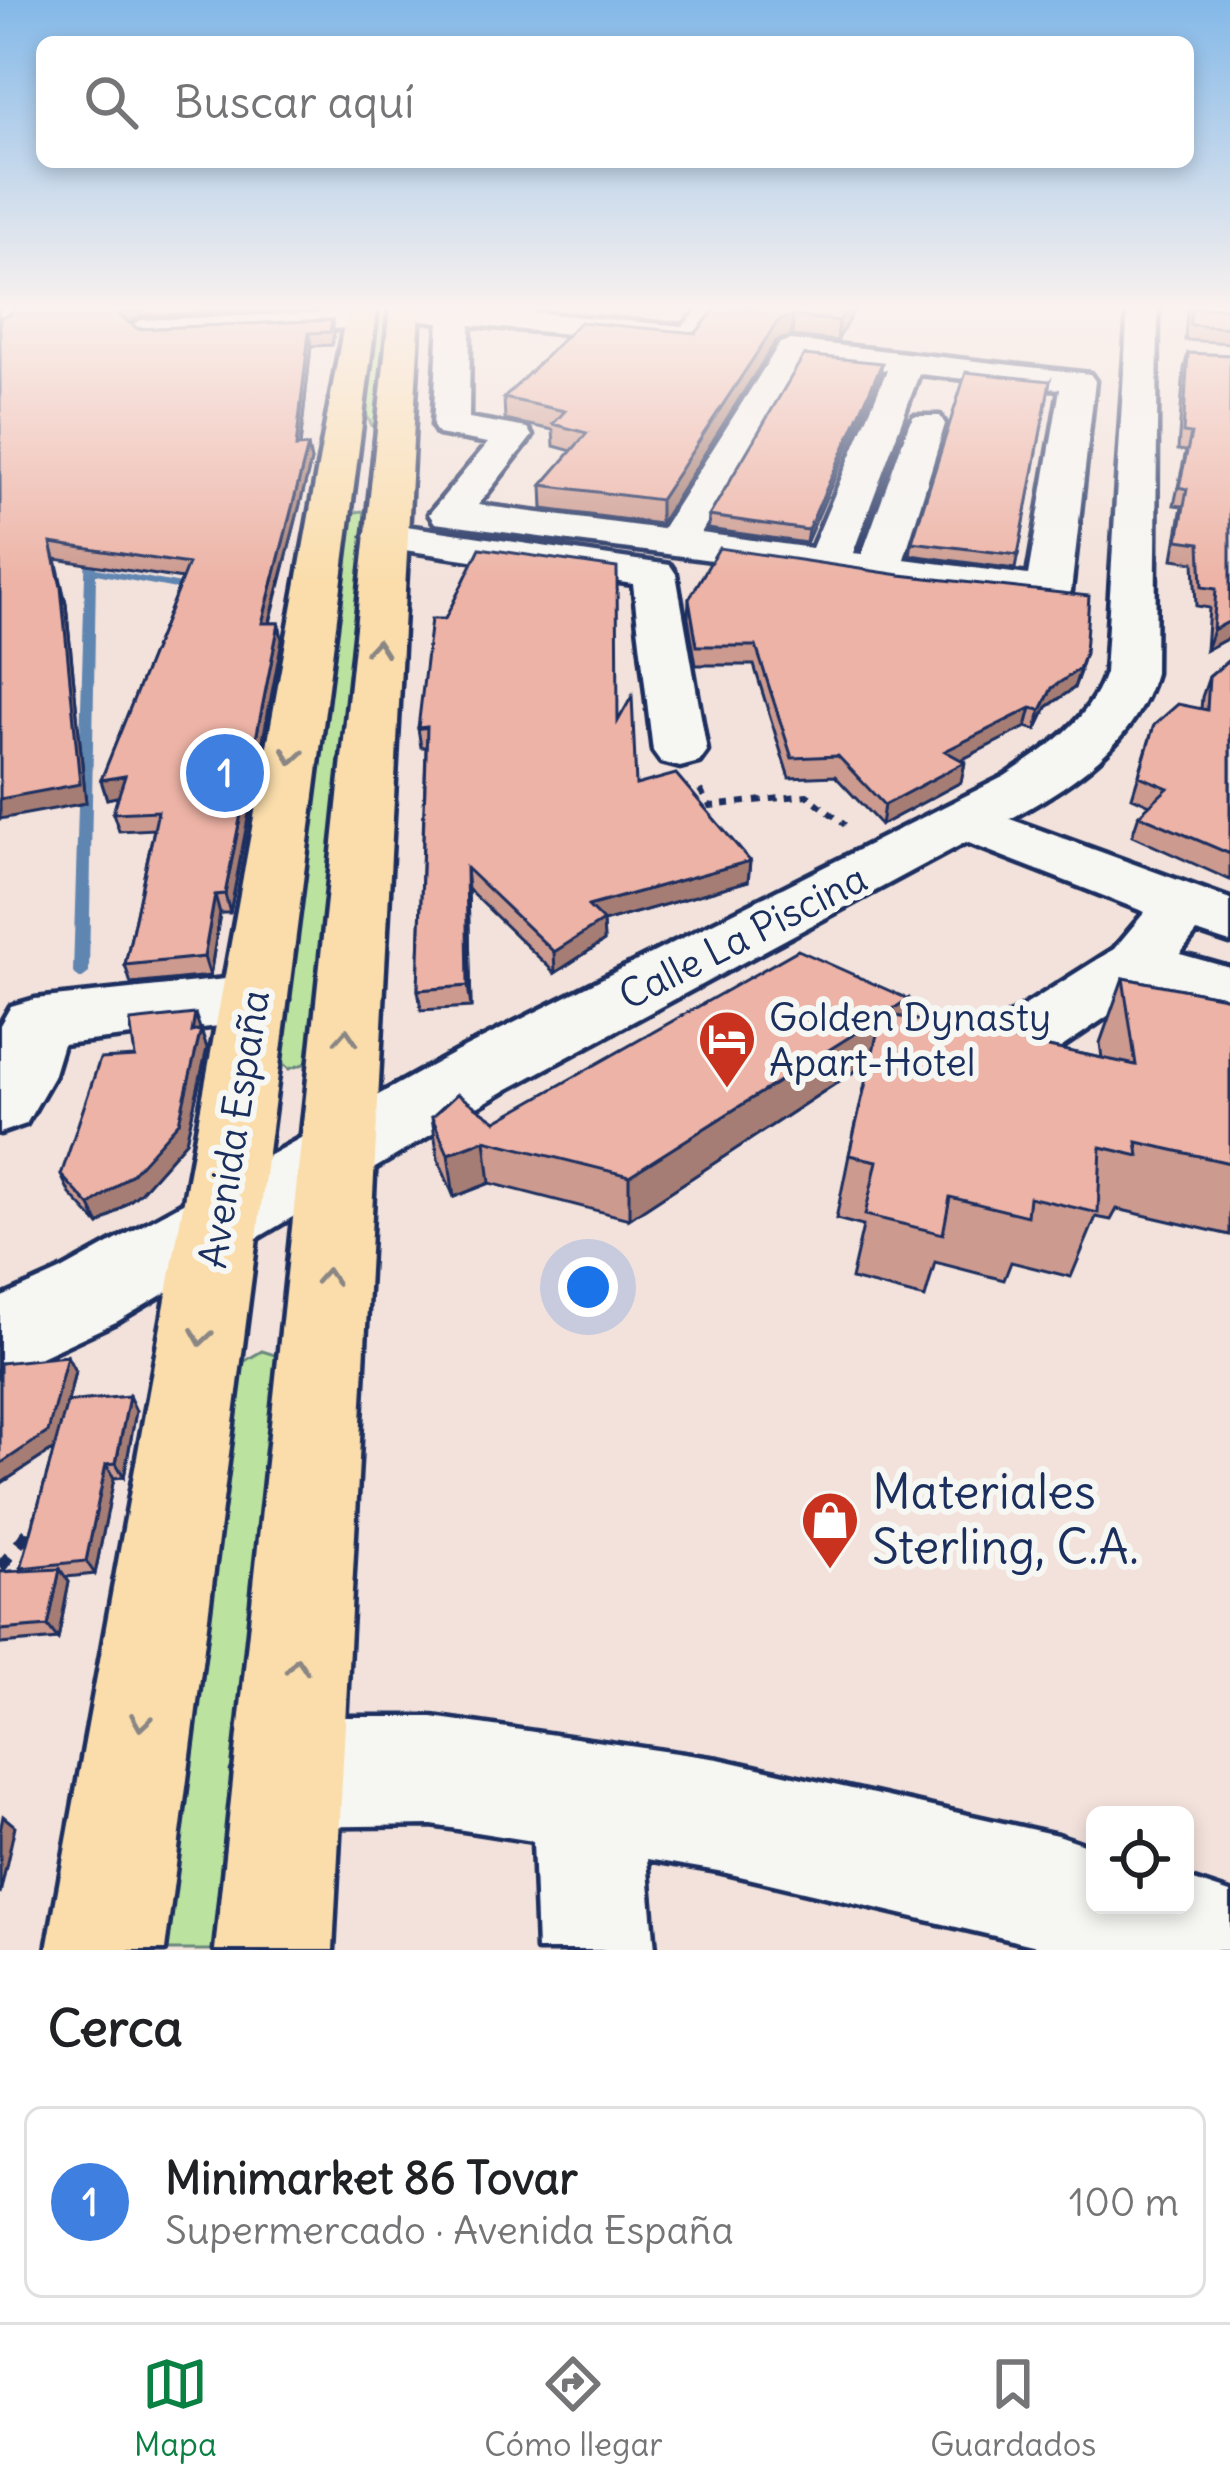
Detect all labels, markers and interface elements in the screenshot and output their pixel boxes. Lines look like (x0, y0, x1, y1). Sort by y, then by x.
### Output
search box (36, 36, 1194, 168)
icon: search (78, 69, 144, 135)
text: Buscar aquí (174, 74, 414, 130)
one-way arrow (364, 638, 389, 657)
pin: 1 (186, 728, 264, 818)
one-way arrow (280, 745, 305, 765)
street label: Calle La Piscina (611, 854, 875, 1020)
street label: Avenida España (188, 987, 280, 1271)
place label: Golden Dynasty Apart-Hotel (769, 993, 1051, 1087)
hotel icon: Golden Dynasty Apart-Hotel (696, 1008, 758, 1090)
one-way arrow (333, 1027, 358, 1046)
your location (558, 1257, 618, 1317)
one-way arrow (314, 1267, 340, 1286)
one-way arrow (189, 1327, 215, 1347)
place label: Materiales Sterling, C.A. (872, 1462, 1139, 1577)
shop icon: Materiales Sterling, C.A. (799, 1489, 861, 1571)
one-way arrow (283, 1656, 309, 1675)
one-way arrow (130, 1712, 155, 1732)
map controls (1086, 1806, 1194, 1914)
button: locate (1086, 1806, 1194, 1914)
text: Cerca (48, 1996, 183, 2060)
text: Minimarket 86 Tovar (165, 2150, 578, 2206)
text: 1 (82, 2178, 98, 2227)
text: 100 m (1069, 2178, 1179, 2227)
text: Supermercado · Avenida España (165, 2206, 734, 2255)
tab: Mapa (134, 2351, 217, 2465)
tab: Cómo llegar (484, 2351, 663, 2465)
tab: Guardados (930, 2351, 1096, 2465)

